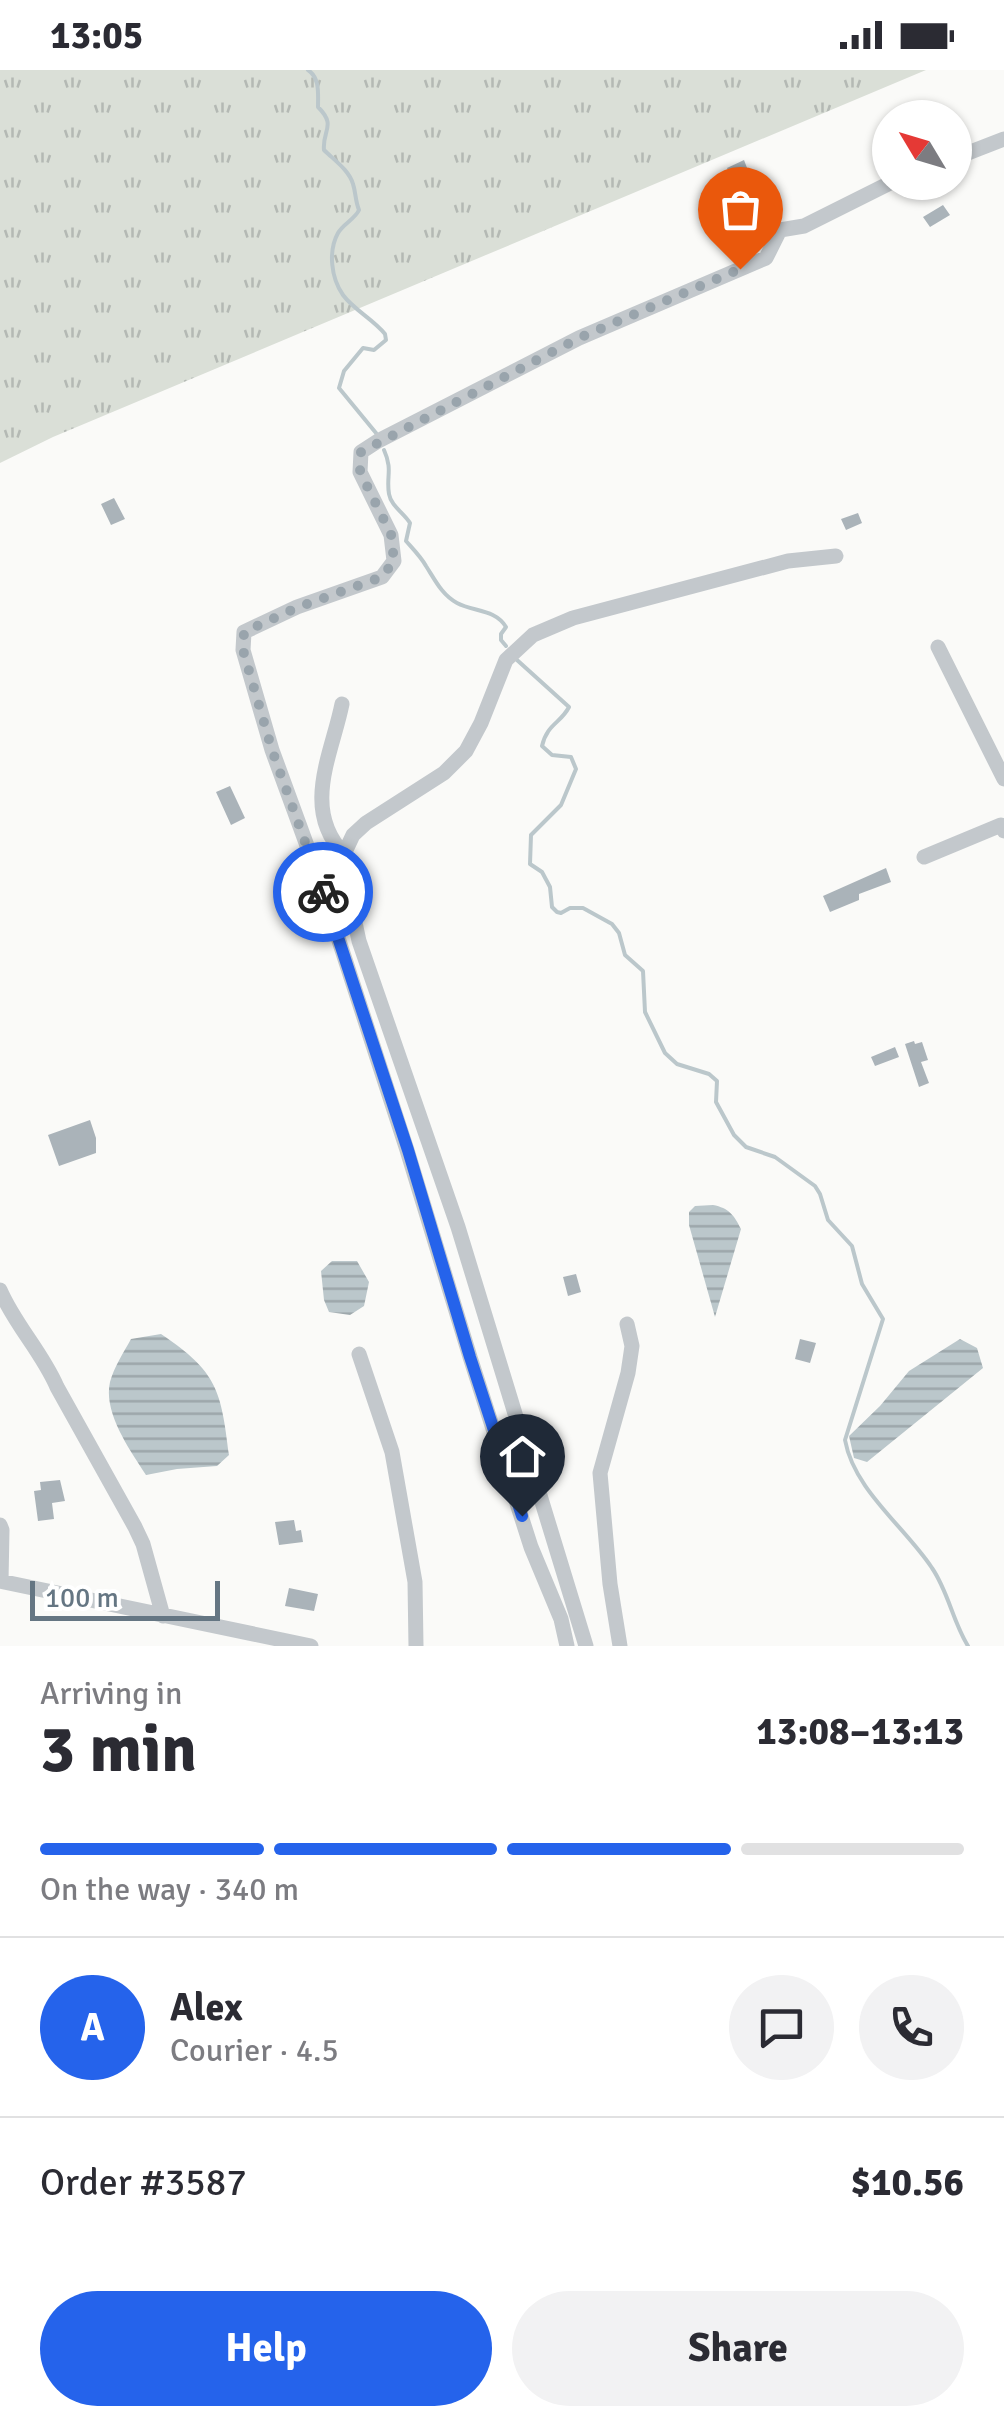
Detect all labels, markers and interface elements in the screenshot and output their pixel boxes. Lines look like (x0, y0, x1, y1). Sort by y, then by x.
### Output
text: 13:05 (50, 12, 143, 59)
north arrow (872, 100, 972, 200)
map controls (872, 100, 972, 200)
pin (698, 167, 783, 270)
icon: bag (713, 182, 768, 237)
courier (273, 842, 373, 942)
icon: bike (296, 865, 351, 920)
pin (480, 1414, 565, 1517)
icon: home (495, 1429, 550, 1484)
scale bar (30, 1576, 220, 1620)
text: 100 m (45, 1581, 119, 1615)
text: Arriving in (40, 1674, 182, 1713)
text: 13:08–13:13 (756, 1708, 964, 1755)
text: 3 min (40, 1710, 197, 1790)
text: On the way · 340 m (40, 1870, 299, 1909)
button: chat (729, 1975, 834, 2080)
button: phone (859, 1975, 964, 2080)
text: Alex (170, 1984, 243, 2031)
text: A (80, 2004, 105, 2051)
text: Courier · 4.5 (170, 2031, 339, 2070)
text: Order #3587 (40, 2159, 247, 2206)
text: $10.56 (851, 2159, 964, 2206)
button: Help (40, 2291, 492, 2406)
button: Share (512, 2291, 964, 2406)

